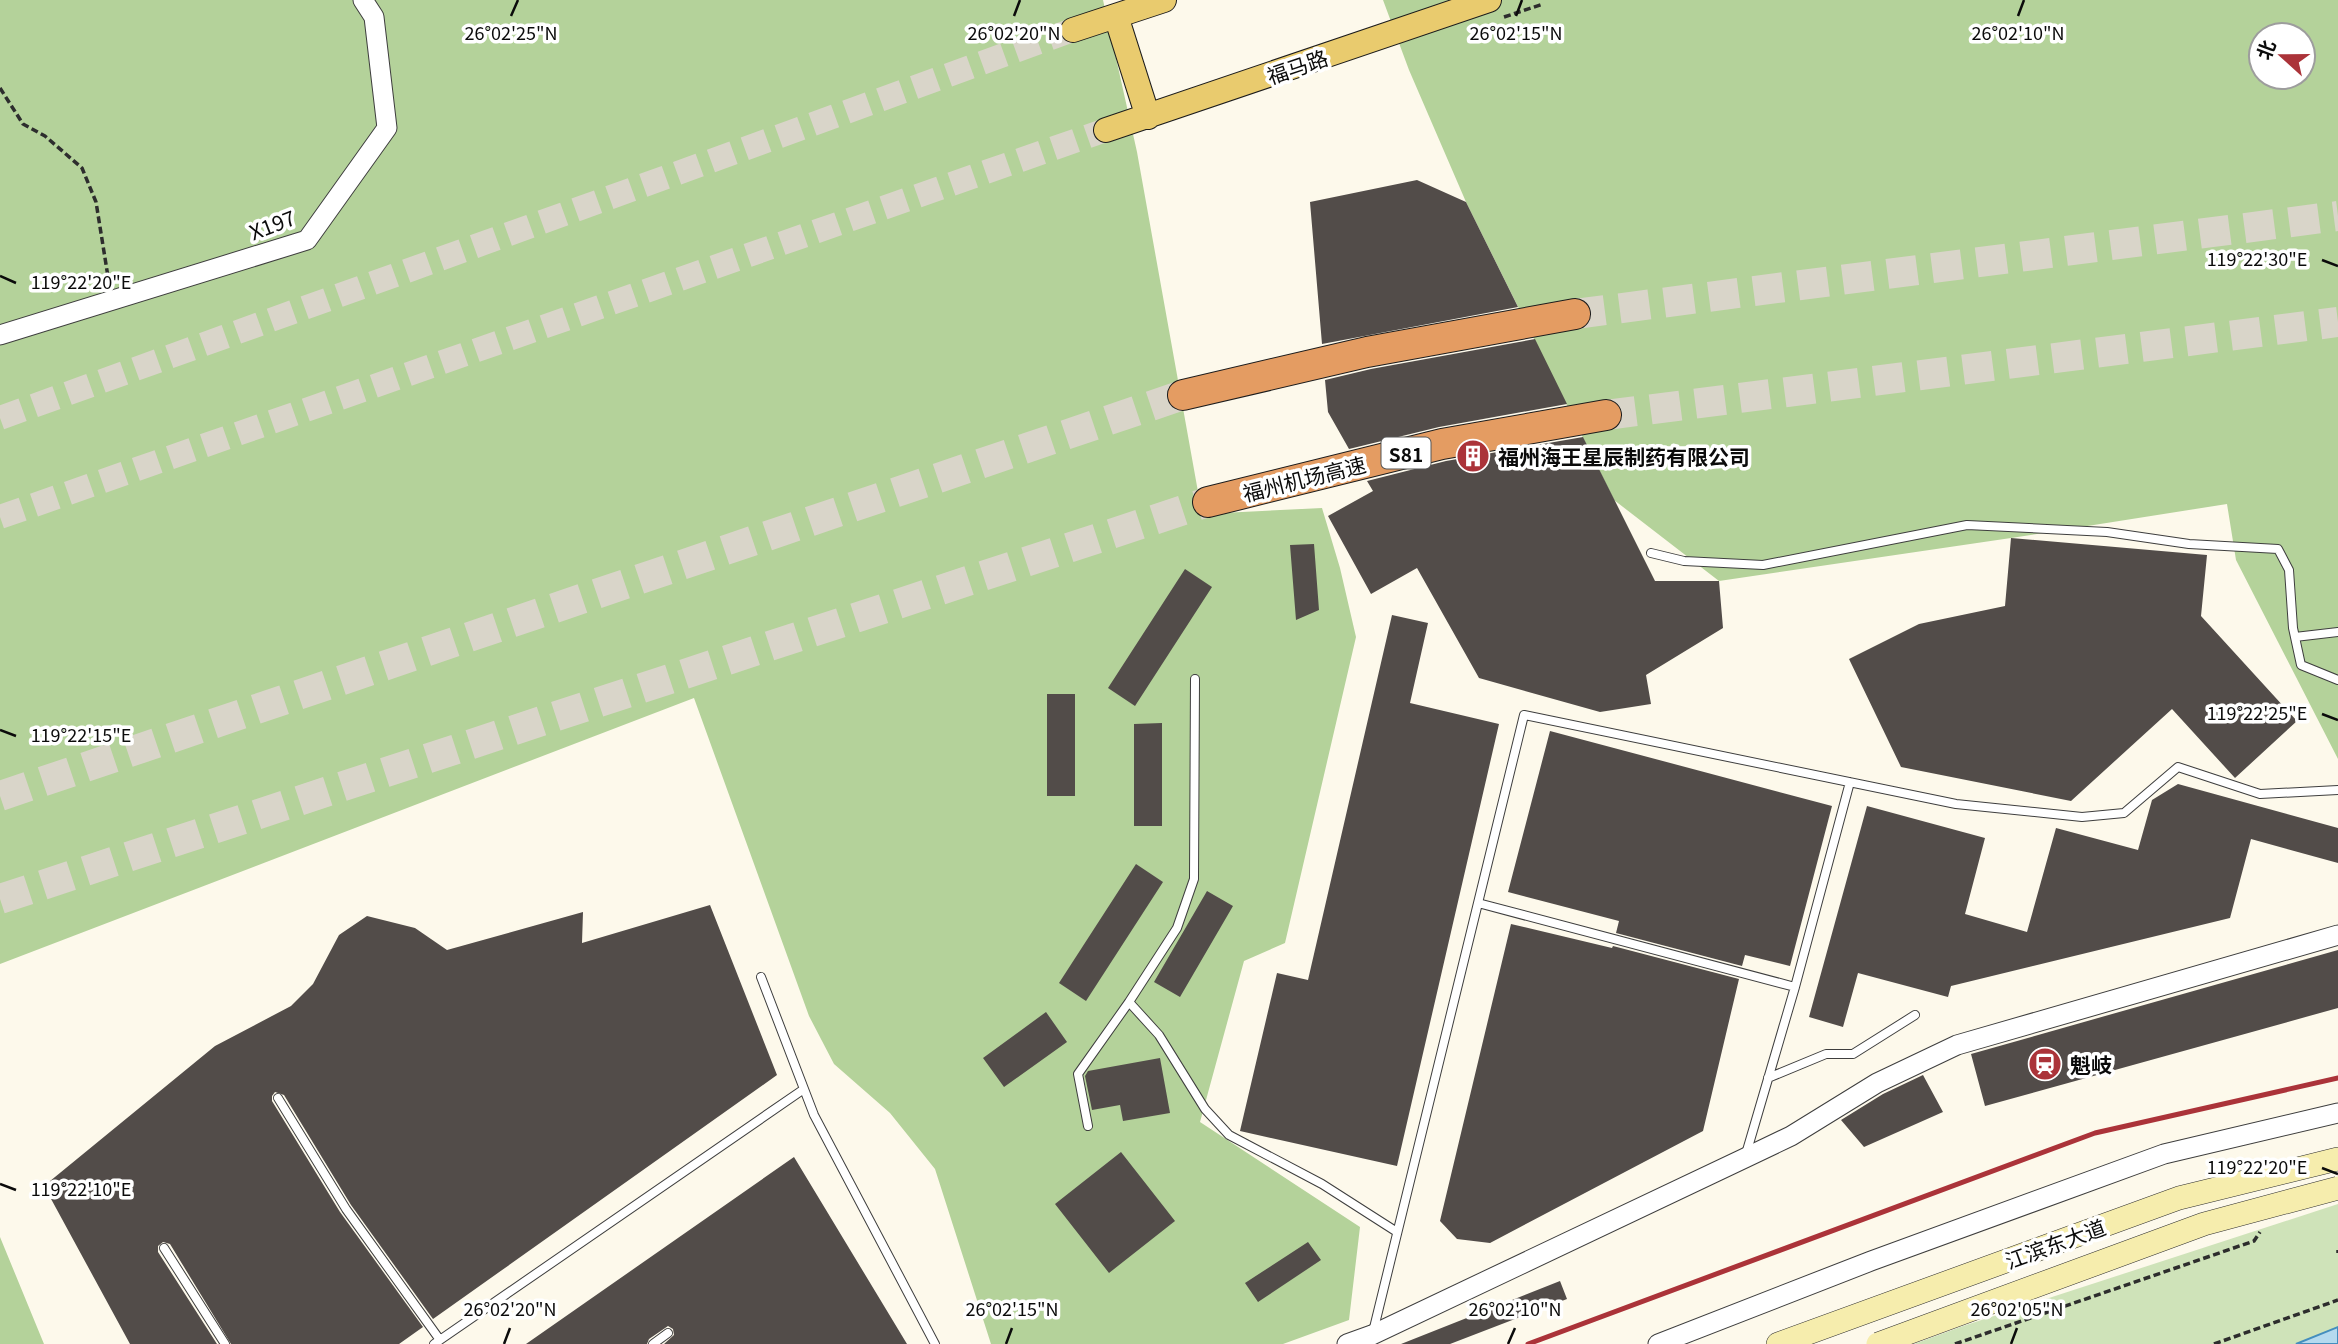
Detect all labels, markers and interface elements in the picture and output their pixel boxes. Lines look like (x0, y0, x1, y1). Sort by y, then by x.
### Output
text: 26°02'25"N (464, 19, 558, 45)
text: 26°02'20"N (967, 19, 1061, 45)
text: 26°02'15"N (1469, 19, 1563, 45)
text: 26°02'10"N (1971, 19, 2065, 45)
north arrow (2247, 21, 2317, 91)
text: 北 (2249, 36, 2281, 63)
street label: 福马路 (1262, 42, 1332, 90)
street label: X197 (245, 202, 299, 246)
text: 119°22'30"E (2207, 245, 2307, 271)
text: 119°22'20"E (31, 268, 131, 294)
road number: S81 (1382, 437, 1430, 468)
building icon: 福州海王星辰制药有限公司 (1454, 437, 1492, 475)
place label: 福州海王星辰制药有限公司 (1498, 441, 1750, 471)
street label: 福州机场高速 (1239, 448, 1369, 508)
text: 119°22'25"E (2207, 699, 2307, 725)
text: 119°22'15"E (31, 721, 131, 747)
station icon: 魁岐 (2026, 1045, 2064, 1083)
place label: 魁岐 (2070, 1049, 2112, 1079)
text: 119°22'20"E (2207, 1153, 2307, 1179)
text: 119°22'10"E (31, 1175, 131, 1201)
street label: 江滨东大道 (2001, 1211, 2109, 1275)
text: 26°02'20"N (463, 1295, 557, 1321)
text: 26°02'15"N (965, 1295, 1059, 1321)
text: 26°02'10"N (1468, 1295, 1562, 1321)
text: 26°02'05"N (1970, 1295, 2064, 1321)

